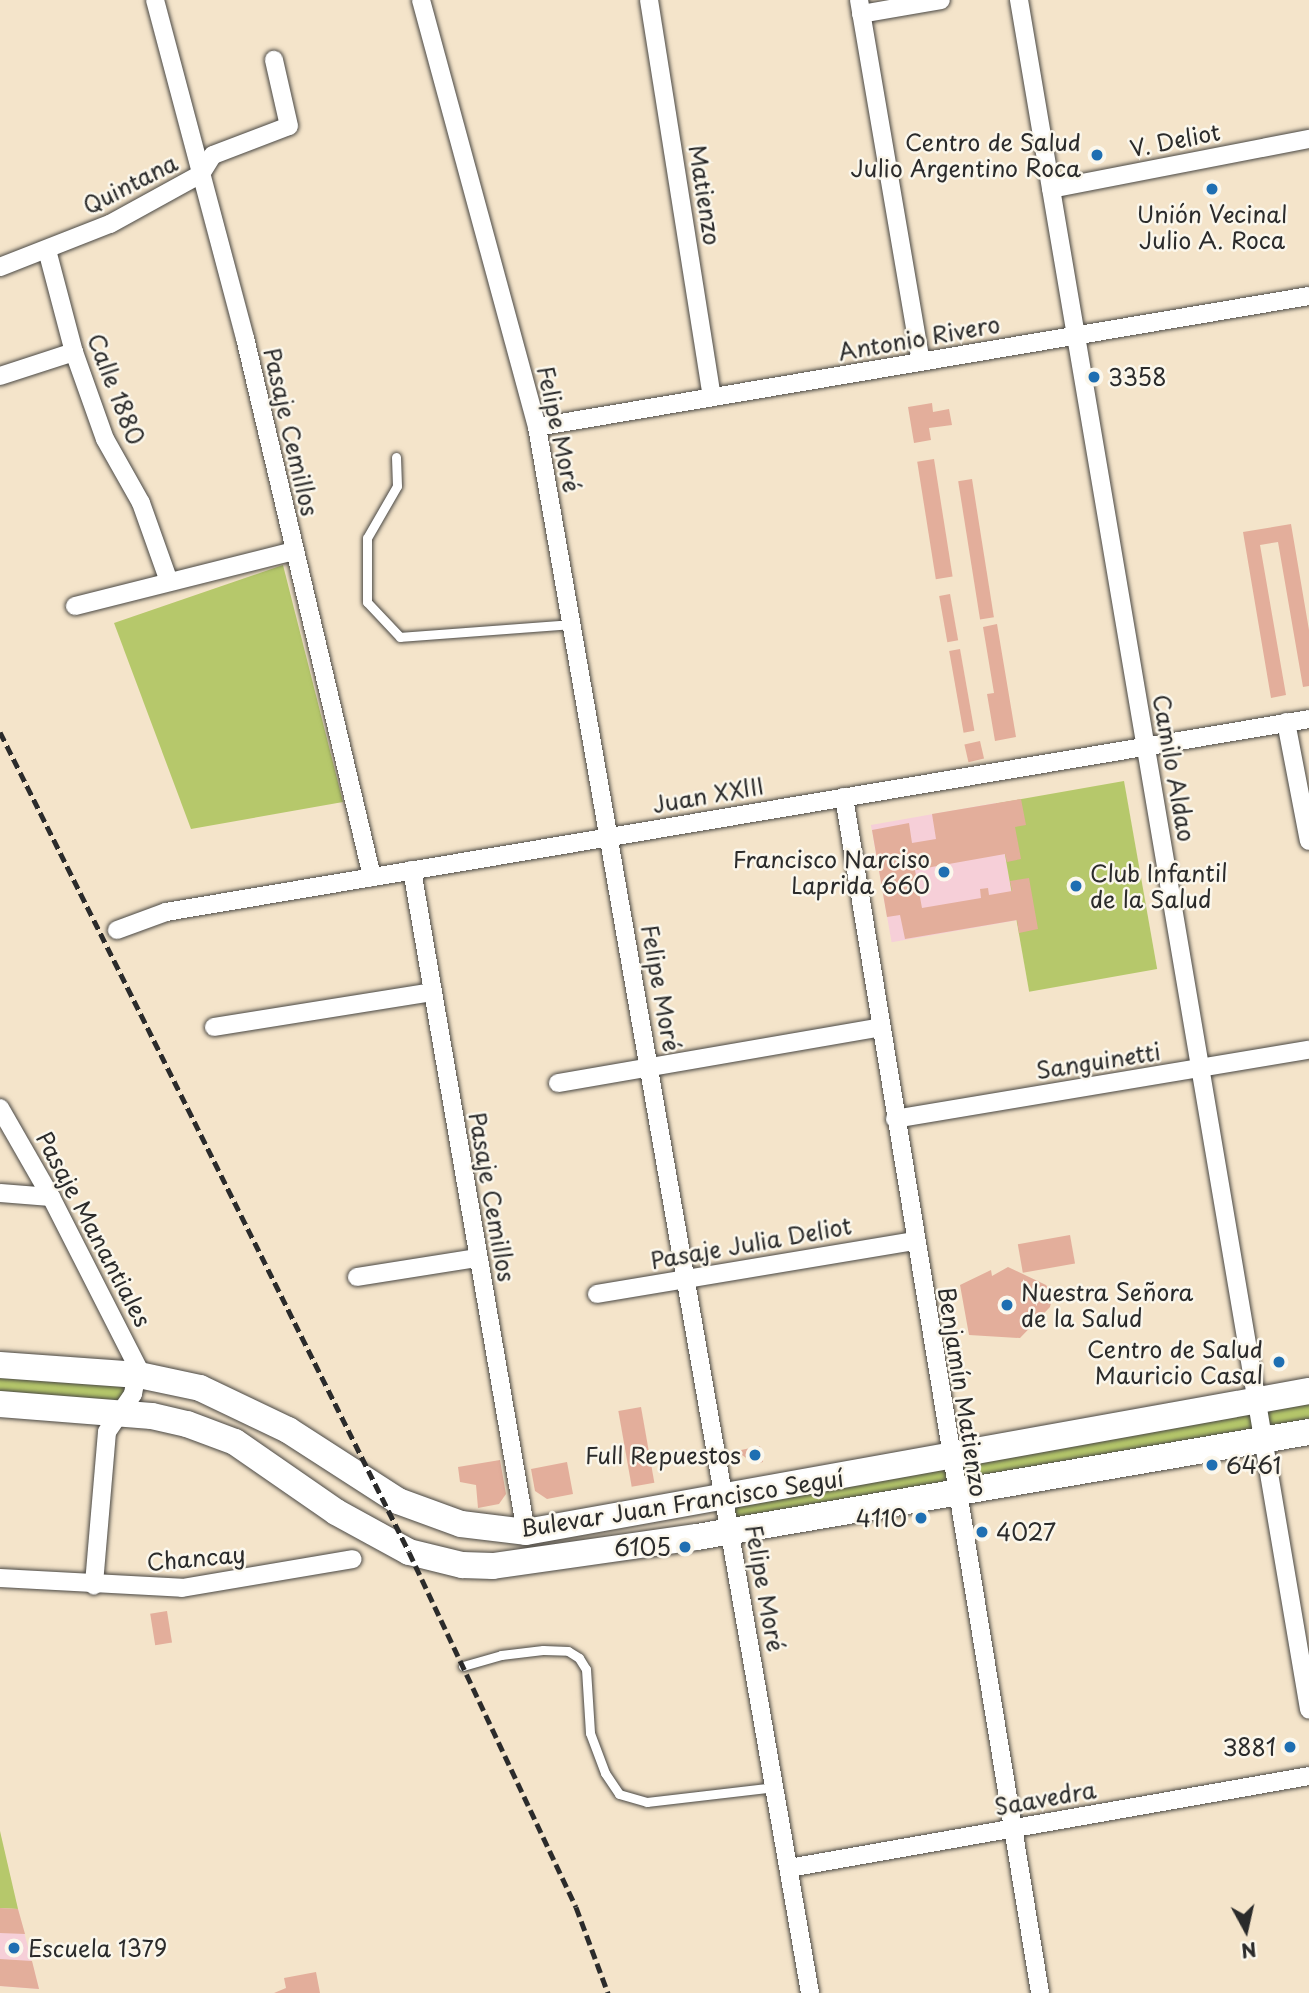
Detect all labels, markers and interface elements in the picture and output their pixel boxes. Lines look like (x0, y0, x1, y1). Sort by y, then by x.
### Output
street label: V. Deliot (1127, 118, 1223, 162)
place label: Centro de Salud Julio Argentino Roca (851, 128, 1081, 182)
street label: Matienzo (683, 143, 727, 247)
marker: Centro de Salud Julio Argentino Roca (1087, 145, 1107, 165)
street label: Quintana (78, 148, 182, 220)
marker: Unión Vecinal Julio A. Roca (1204, 181, 1220, 197)
place label: Unión Vecinal Julio A. Roca (1137, 200, 1287, 254)
street label: Antonio Rivero (836, 310, 1002, 366)
street label: Calle 1880 (82, 329, 150, 449)
street label: Pasaje Cemillos (258, 346, 324, 518)
place label: 3358 (1108, 363, 1167, 391)
street label: Felipe Moré (532, 364, 586, 494)
marker: 3358 (1086, 369, 1102, 385)
street label: Camilo Aldao (1147, 692, 1201, 844)
street label: Juan XXIII (651, 772, 765, 818)
place label: Francisco Narciso Laprida 660 (731, 845, 930, 899)
place label: Club Infantil de la Salud (1090, 859, 1228, 913)
marker: Francisco Narciso Laprida 660 (936, 864, 952, 880)
marker: Club Infantil de la Salud (1068, 878, 1084, 894)
street label: Felipe Moré (636, 923, 686, 1053)
street label: Sanguinetti (1034, 1038, 1162, 1084)
street label: Pasaje Cemillos (464, 1111, 520, 1283)
street label: Pasaje Manantiales (31, 1127, 157, 1331)
street label: Pasaje Julia Deliot (648, 1212, 854, 1274)
place label: Nuestra Señora de la Salud (1021, 1278, 1195, 1332)
street label: Benjamín Matienzo (933, 1285, 993, 1499)
marker: Nuestra Señora de la Salud (999, 1297, 1015, 1313)
place label: Centro de Salud Mauricio Casal (1085, 1335, 1263, 1389)
marker: Centro de Salud Mauricio Casal (1269, 1352, 1289, 1372)
place label: Full Repuestos (584, 1441, 741, 1469)
marker: Full Repuestos (747, 1447, 763, 1463)
place label: 6461 (1226, 1451, 1281, 1479)
marker: 6461 (1204, 1457, 1220, 1473)
street label: Bulevar Juan Francisco Seguí (519, 1464, 845, 1542)
place label: 4110 (856, 1504, 907, 1532)
marker: 4110 (913, 1510, 929, 1526)
place label: 4027 (996, 1518, 1056, 1546)
street label: Felipe Moré (740, 1523, 790, 1653)
marker: 4027 (974, 1524, 990, 1540)
place label: 6105 (614, 1533, 671, 1561)
marker: 6105 (677, 1539, 693, 1555)
street label: Chancay (146, 1540, 246, 1576)
place label: 3881 (1222, 1733, 1276, 1761)
marker: 3881 (1282, 1739, 1298, 1755)
street label: Saavedra (992, 1776, 1098, 1820)
north arrow (1211, 1895, 1281, 1965)
place label: Escuela 1379 (28, 1934, 167, 1962)
text: N (1240, 1936, 1258, 1966)
marker: Escuela 1379 (6, 1940, 22, 1956)

